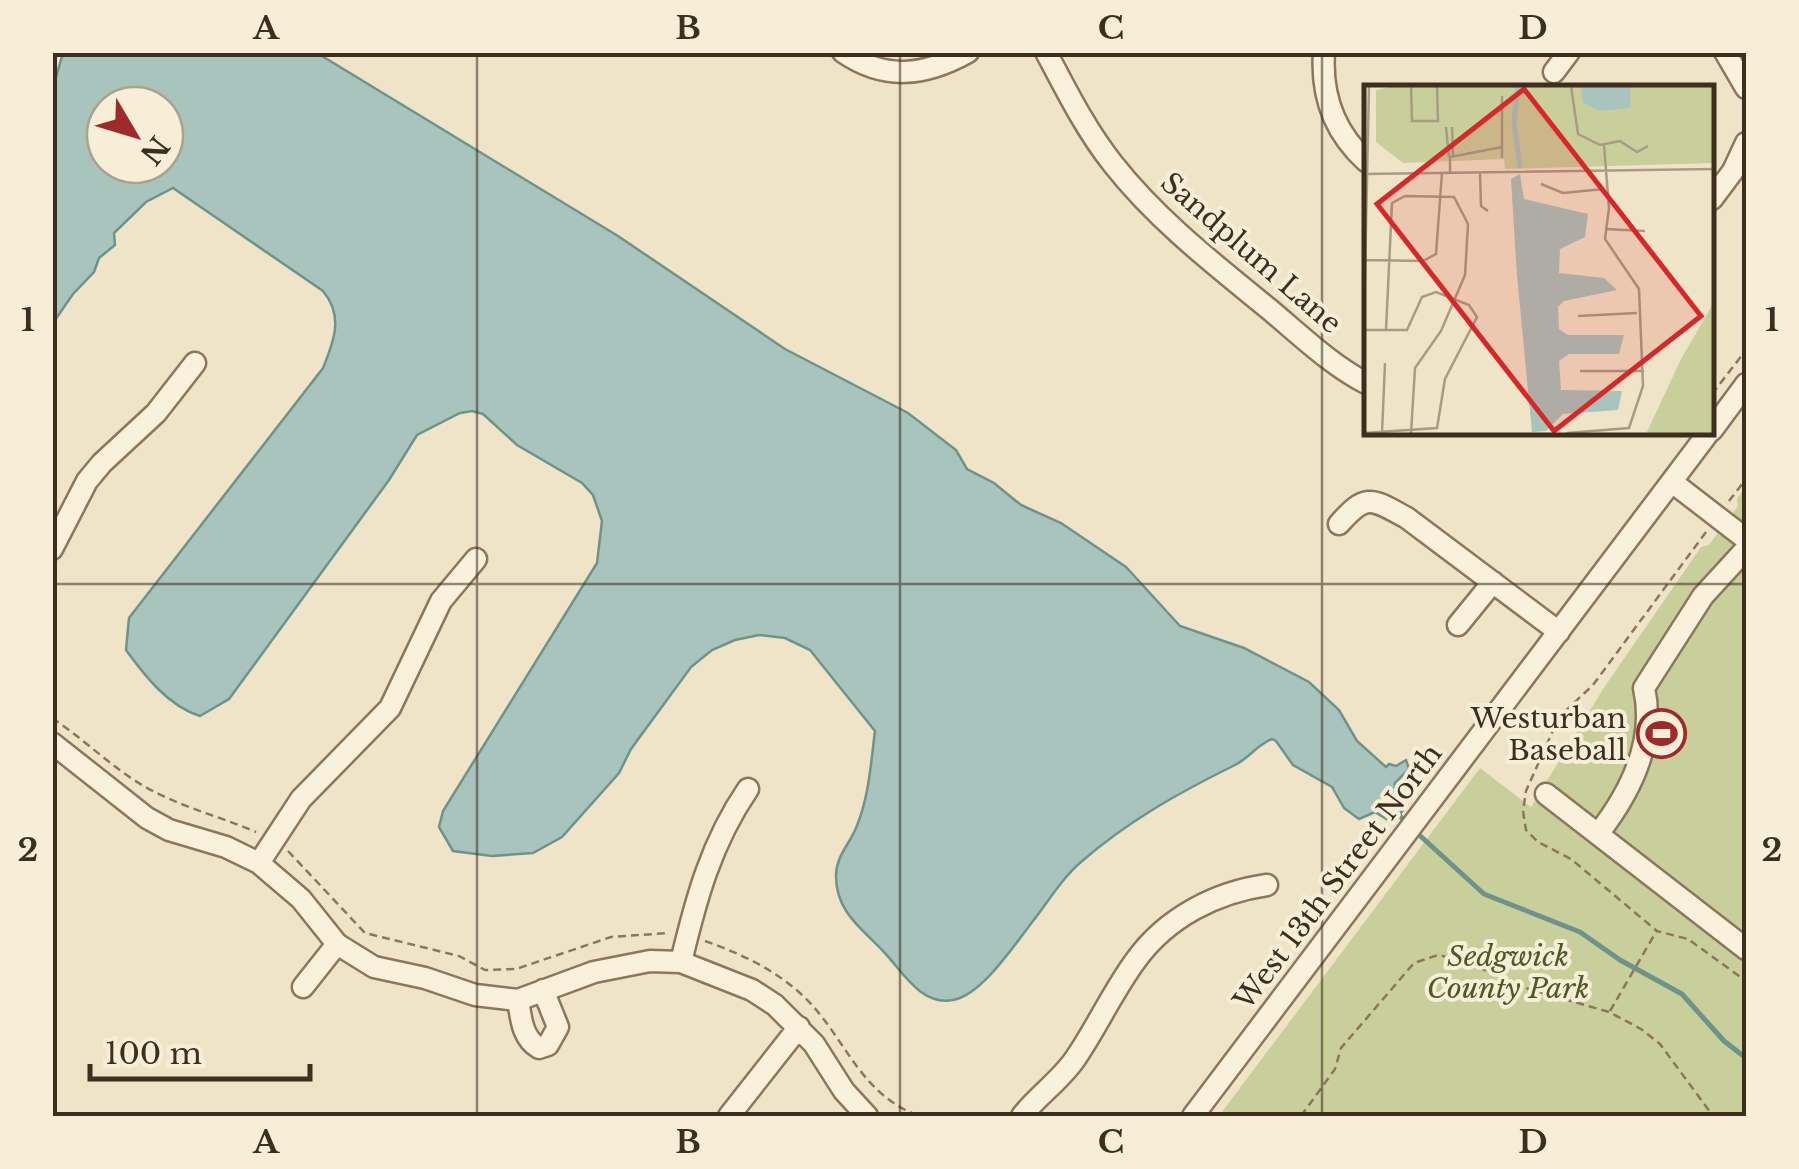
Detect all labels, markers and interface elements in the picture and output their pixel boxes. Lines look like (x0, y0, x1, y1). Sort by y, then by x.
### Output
text: A (252, 8, 280, 48)
text: B (675, 8, 701, 48)
text: C (1098, 8, 1124, 48)
text: D (1518, 8, 1548, 48)
north arrow (85, 85, 185, 185)
inset map (1364, 85, 1714, 435)
text: N (132, 129, 176, 171)
street label: Sandplum Lane (1154, 165, 1348, 341)
text: 1 (21, 300, 35, 340)
text: 1 (1765, 300, 1779, 340)
place label: Westurban Baseball (1470, 701, 1626, 768)
sports icon: Westurban Baseball (1635, 708, 1687, 760)
street label: West 13th Street North (1226, 737, 1449, 1018)
text: 2 (18, 830, 38, 870)
text: 2 (1762, 830, 1782, 870)
park label: Sedgwick County Park (1427, 939, 1589, 1006)
scale bar (90, 1019, 310, 1081)
text: 100 m (105, 1035, 202, 1072)
text: A (252, 1122, 280, 1162)
text: B (675, 1122, 701, 1162)
text: C (1098, 1122, 1124, 1162)
text: D (1518, 1122, 1548, 1162)

